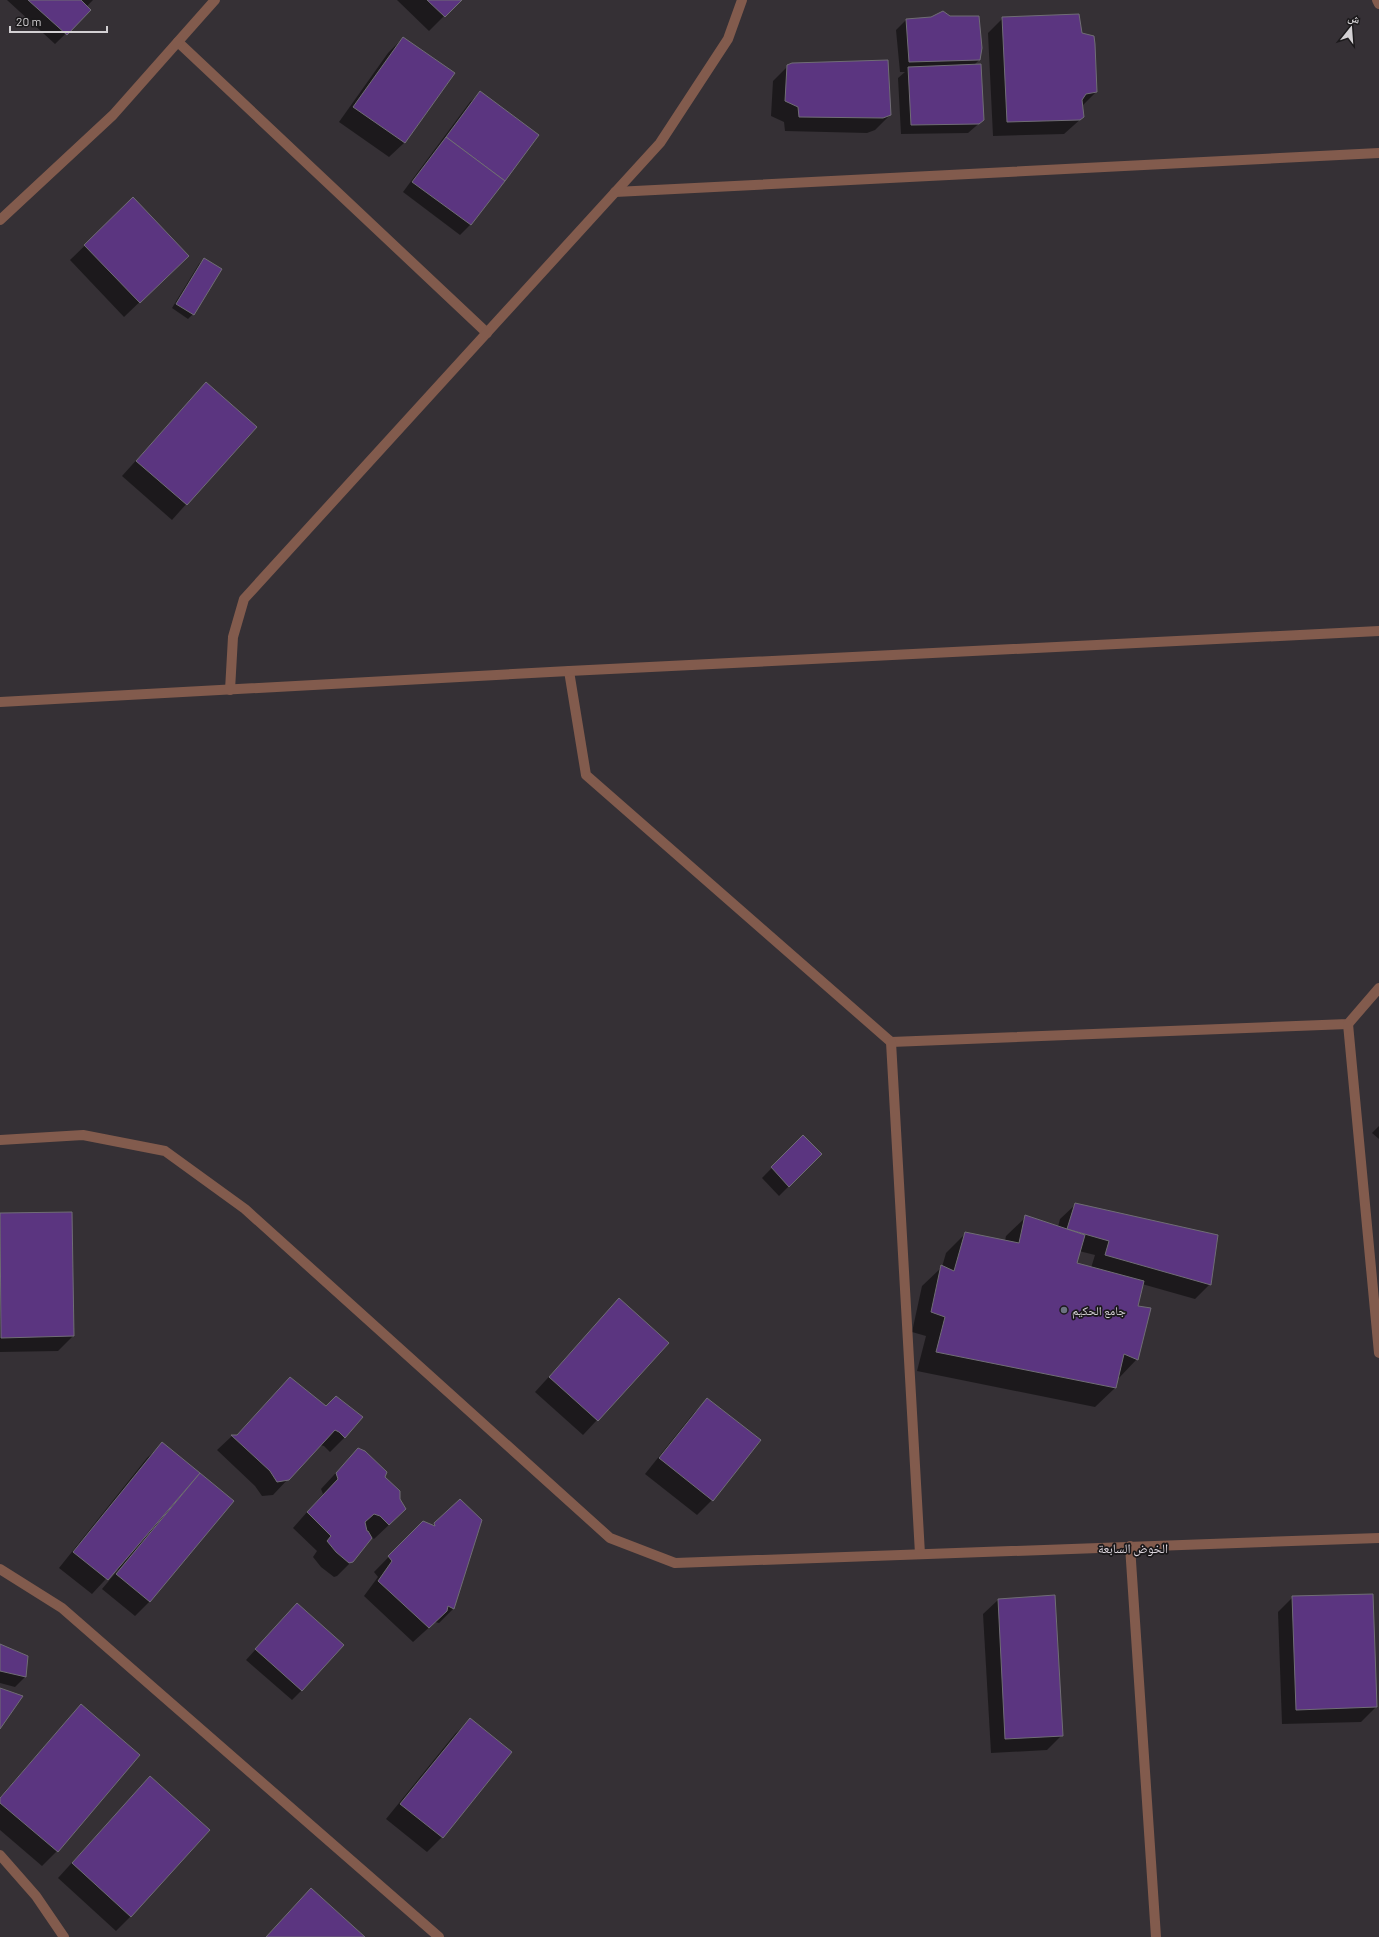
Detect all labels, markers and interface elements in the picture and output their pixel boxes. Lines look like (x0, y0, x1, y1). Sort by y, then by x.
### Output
scale bar (10, 8, 107, 34)
north arrow (1331, 8, 1371, 48)
text: ش (1346, 10, 1362, 28)
text: 20 m (16, 14, 42, 28)
place label: جامع الحكيم (1072, 1303, 1126, 1319)
marker: جامع الحكيم (1059, 1305, 1069, 1315)
district label: الخوض السابعة (1098, 1540, 1168, 1557)

